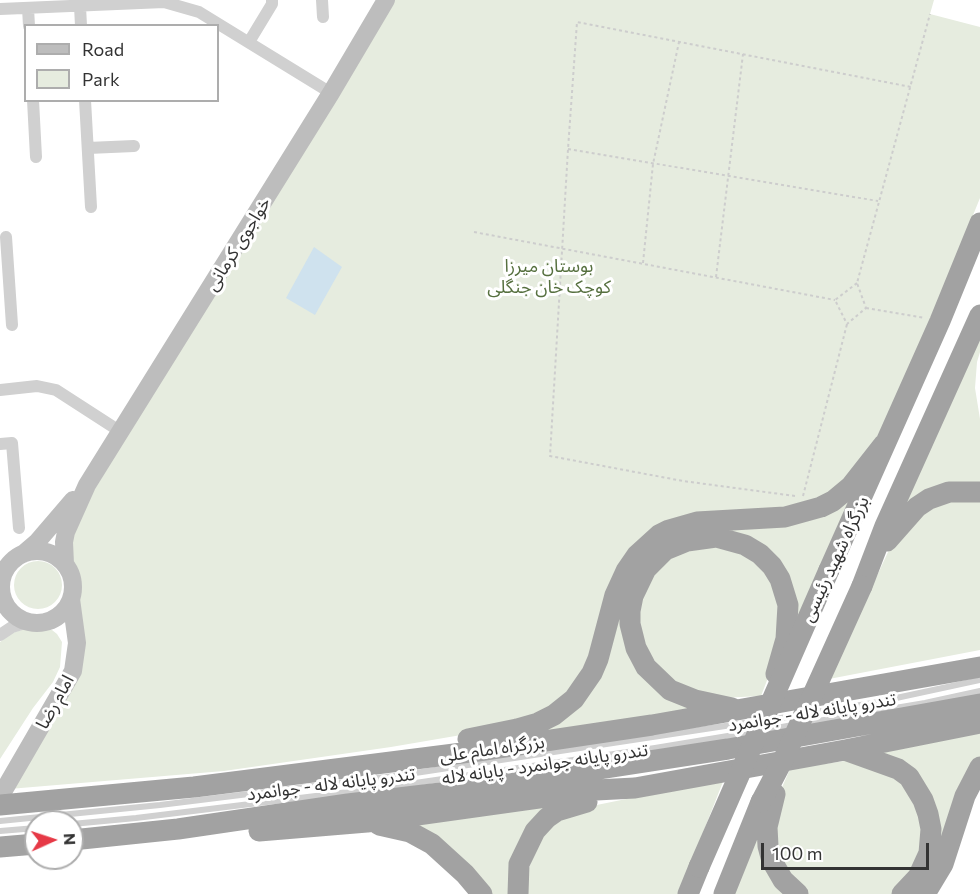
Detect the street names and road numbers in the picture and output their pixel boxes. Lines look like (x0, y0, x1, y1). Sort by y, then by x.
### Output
street label: خواجوی کرمانی (201, 193, 275, 295)
street label: بزرگراه شهید رئیسی (796, 493, 874, 625)
street label: امام رضا (31, 671, 79, 733)
street label: تندرو پایانه لاله - جوانمرد (726, 688, 898, 736)
street label: بزرگراه امام علی (438, 731, 546, 767)
street label: تندرو پایانه جوانمرد - پایانه لاله (441, 739, 649, 789)
street label: تندرو پایانه لاله - جوانمرد (245, 763, 417, 805)

